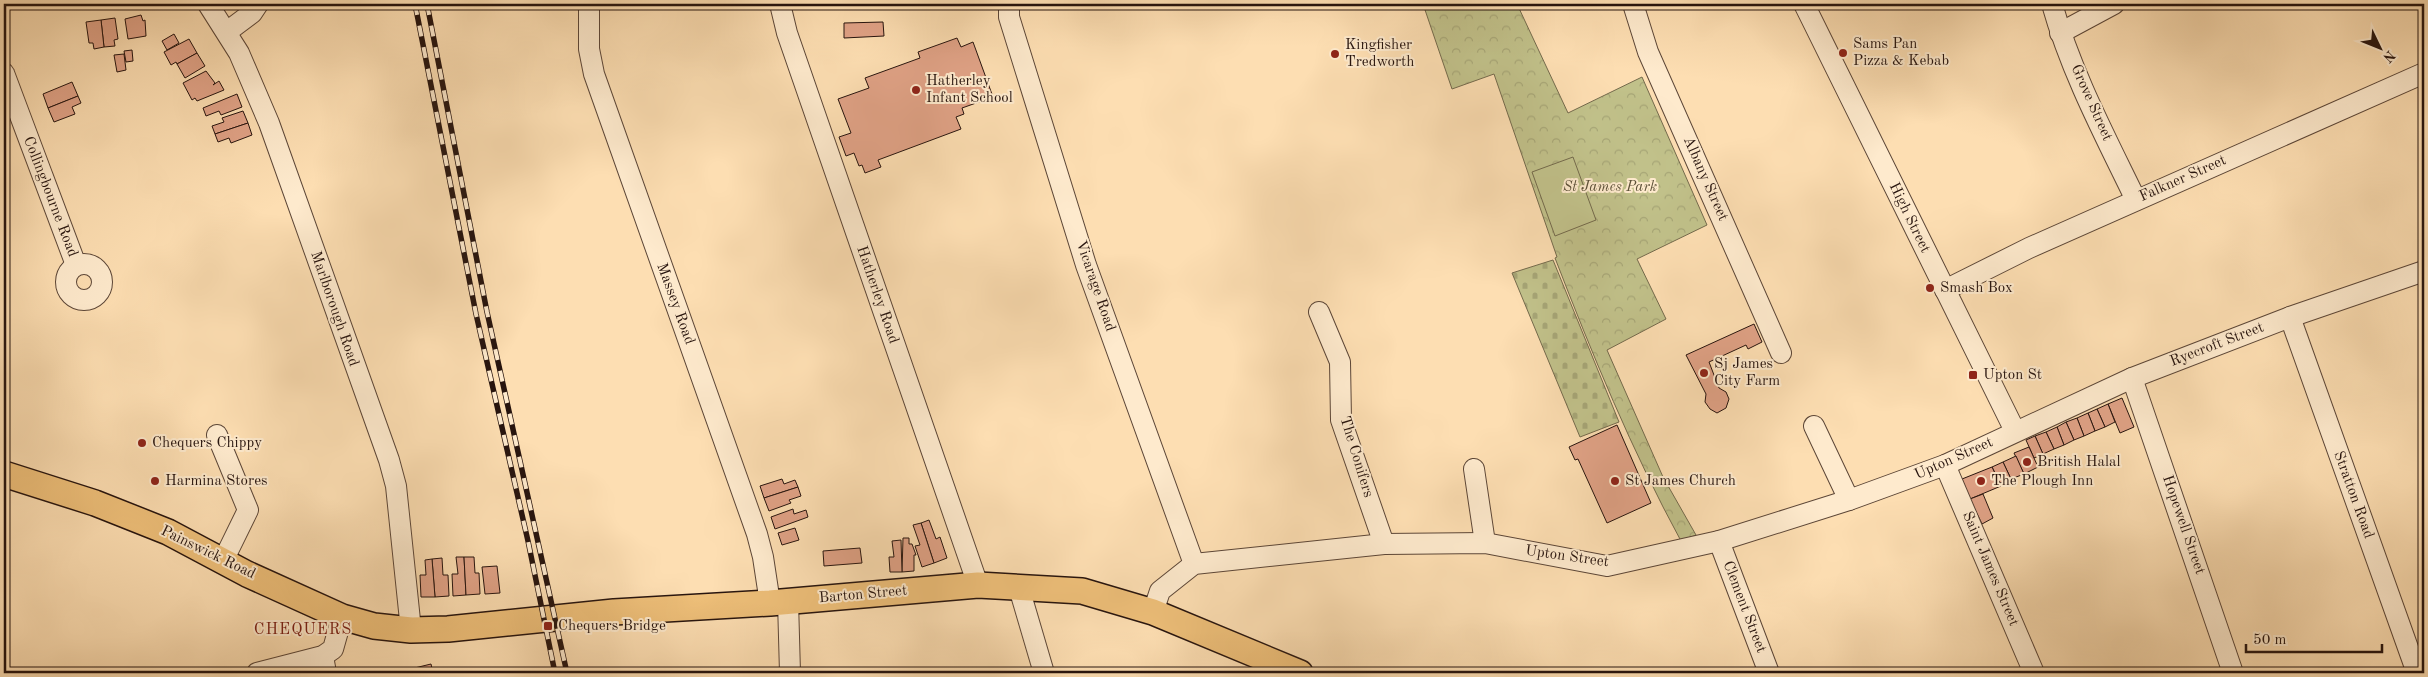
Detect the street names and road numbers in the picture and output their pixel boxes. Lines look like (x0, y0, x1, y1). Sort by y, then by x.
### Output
street label: Grove Street (2068, 63, 2114, 143)
street label: Collingbourne Road (20, 135, 80, 259)
street label: Albany Street (1680, 135, 1730, 223)
street label: Falkner Street (2137, 153, 2229, 205)
street label: High Street (1886, 181, 1932, 255)
street label: Vicarage Road (1072, 239, 1118, 334)
street label: Hatherley Road (853, 244, 901, 346)
street label: Marlborough Road (307, 249, 361, 369)
street label: Massey Road (653, 261, 697, 347)
street label: Ryecroft Street (2168, 320, 2266, 370)
street label: The Conifers (1337, 415, 1375, 499)
street label: Upton Street (1912, 435, 1996, 483)
street label: Stratton Road (2330, 449, 2376, 541)
street label: Hopewell Street (2159, 473, 2207, 577)
street label: Saint James Street (1959, 509, 2021, 629)
street label: Painswick Road (158, 524, 258, 582)
street label: Upton Street (1524, 544, 1610, 570)
street label: Clement Street (1720, 559, 1768, 655)
street label: Barton Street (818, 584, 908, 606)

